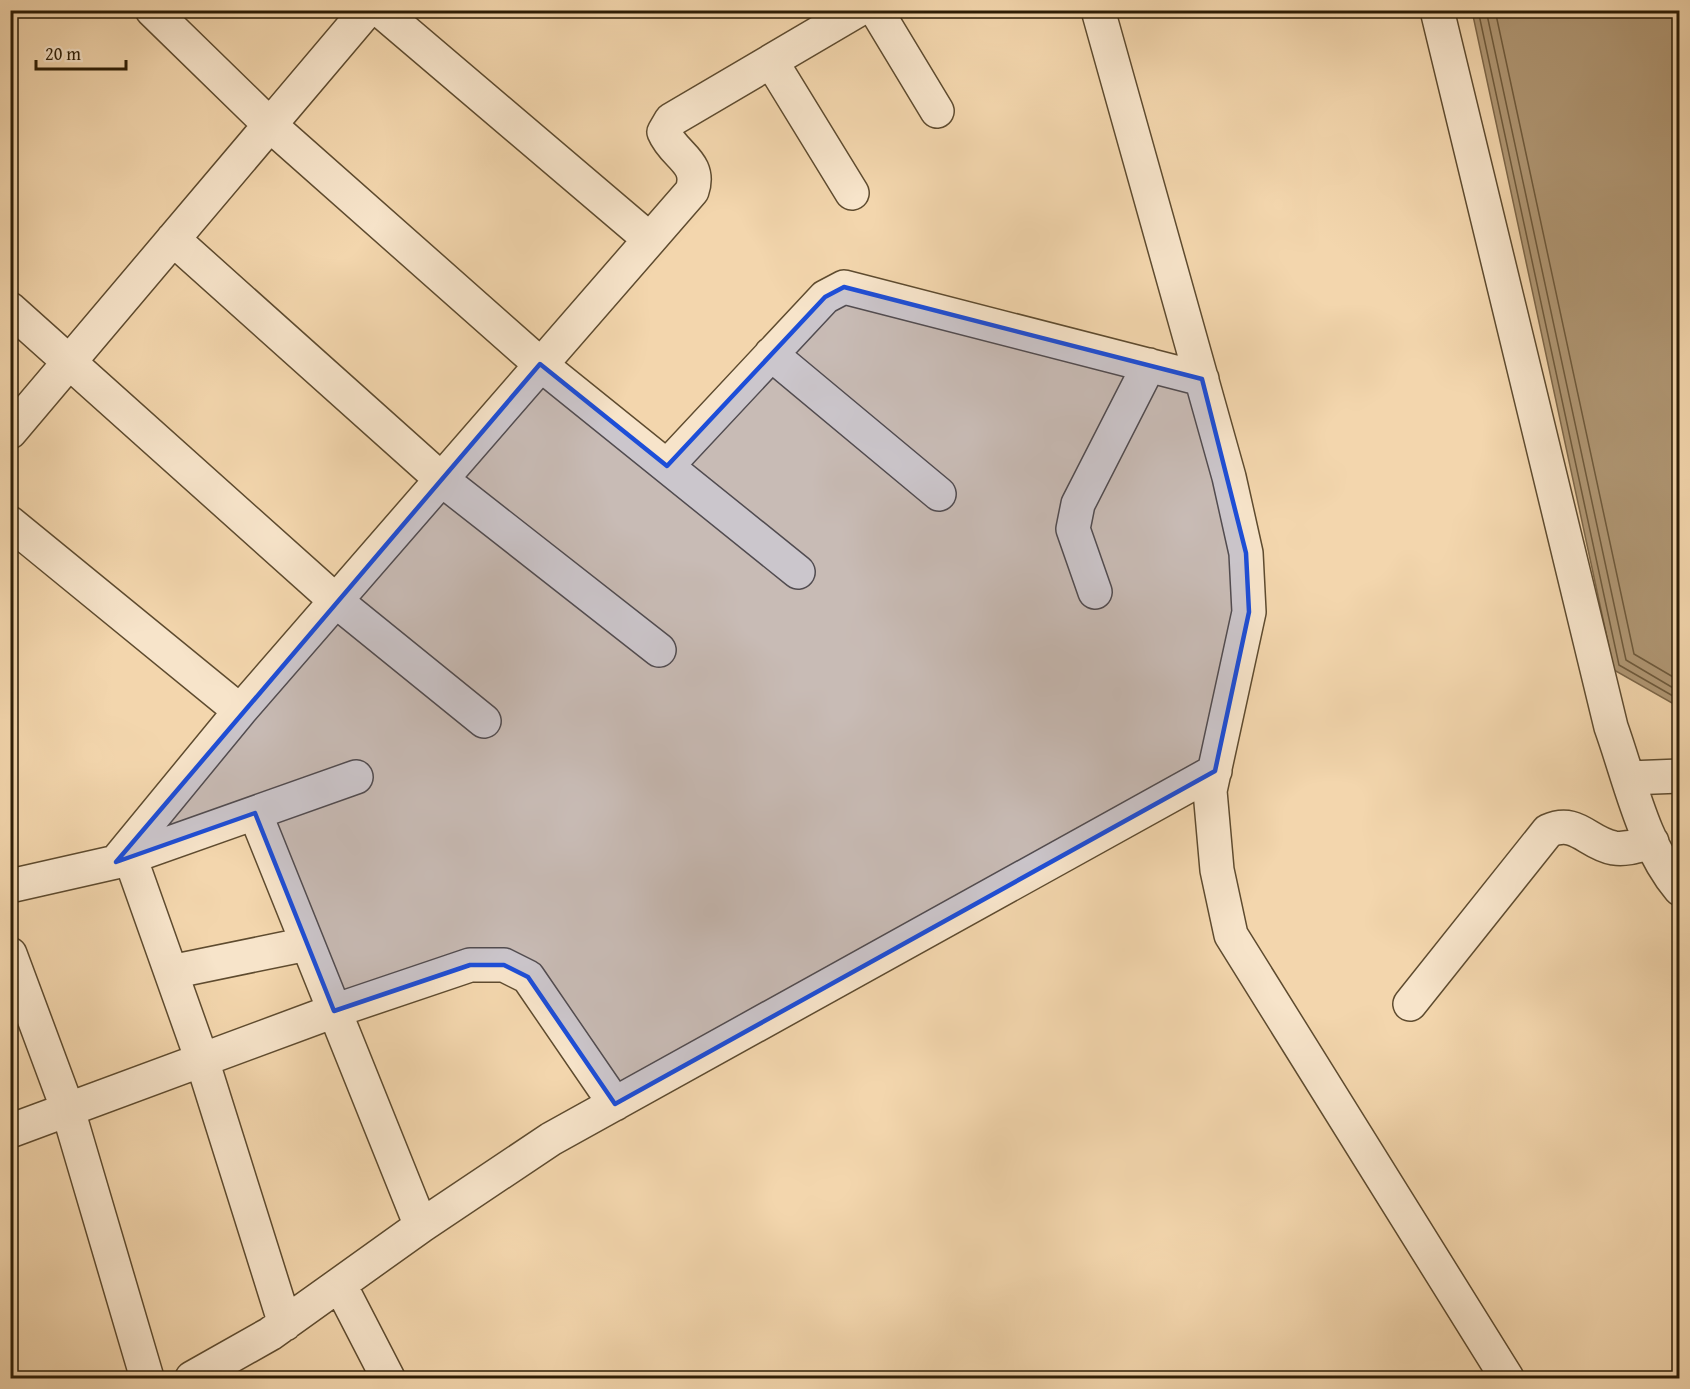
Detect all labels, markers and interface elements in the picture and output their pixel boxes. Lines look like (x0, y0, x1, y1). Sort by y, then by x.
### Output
scale bar (36, 33, 126, 71)
text: 20 m (45, 40, 81, 67)

